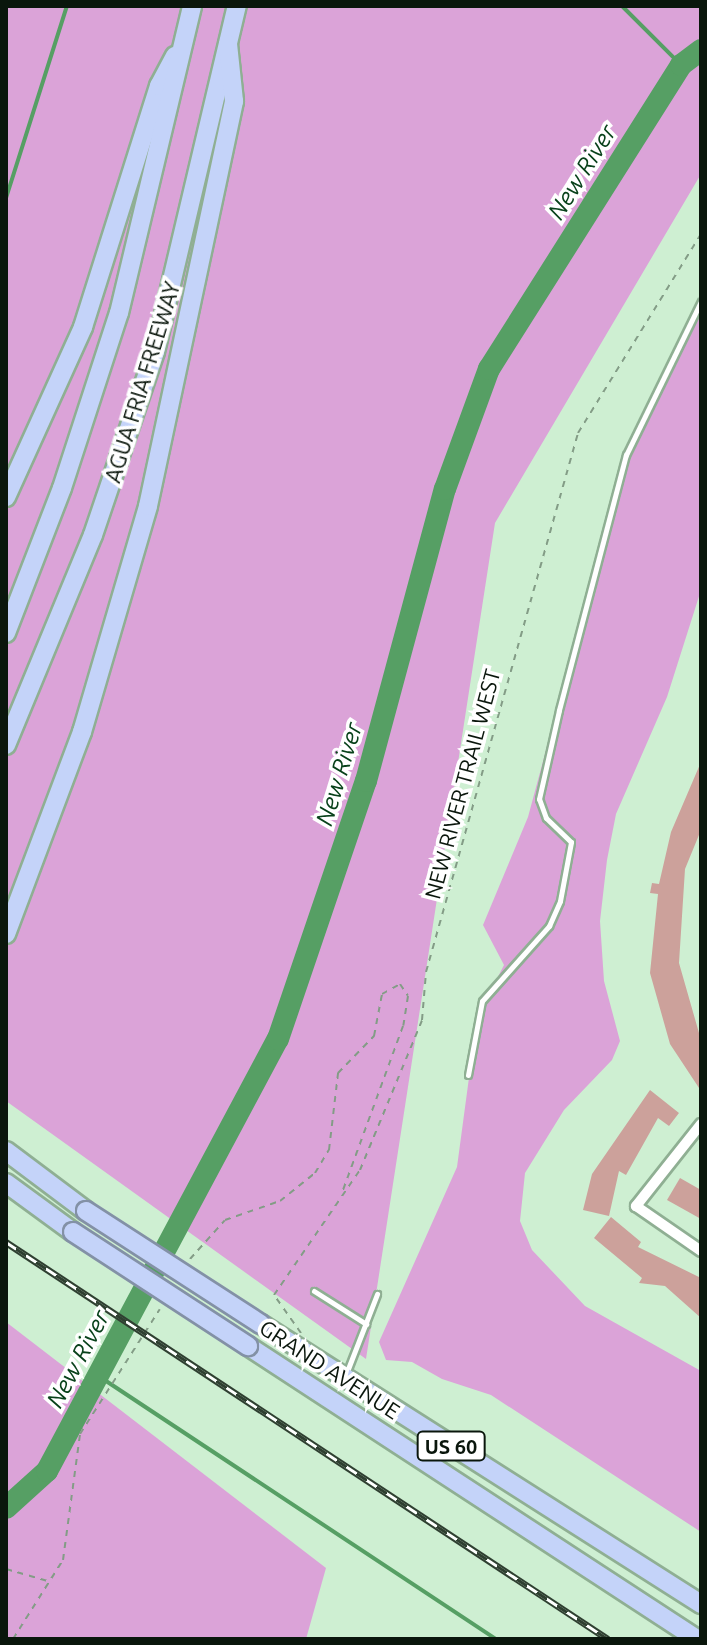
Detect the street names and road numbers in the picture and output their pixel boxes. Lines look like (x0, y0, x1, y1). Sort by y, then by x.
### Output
street label: AGUA FRIA FREEWAY (99, 278, 185, 486)
street label: NEW RIVER TRAIL WEST (419, 666, 505, 902)
street label: GRAND AVENUE (255, 1314, 405, 1424)
road number: US 60 (415, 1430, 487, 1462)

